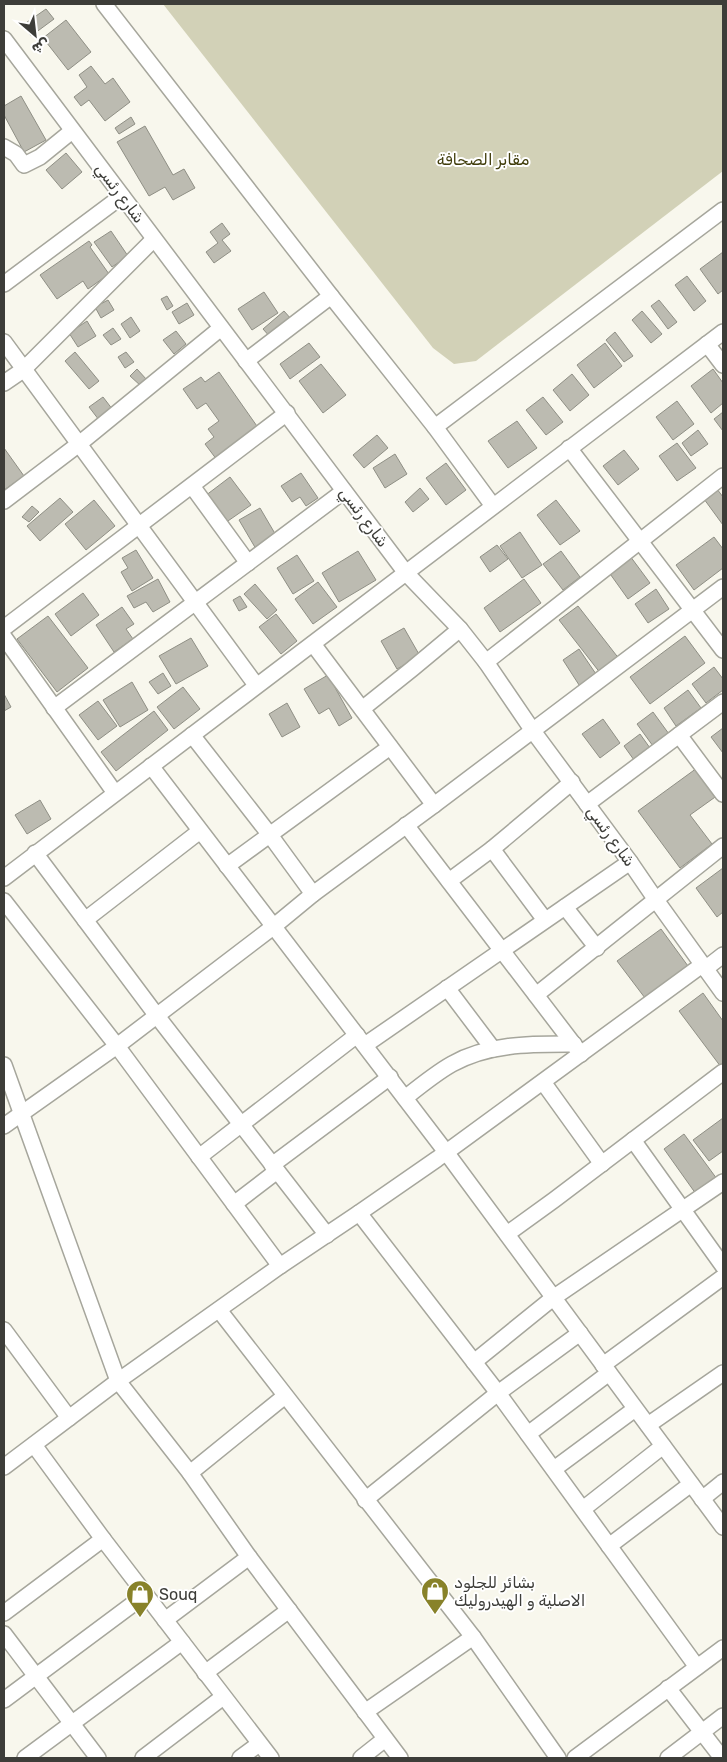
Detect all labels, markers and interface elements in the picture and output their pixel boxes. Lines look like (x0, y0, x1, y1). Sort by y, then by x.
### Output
north arrow (10, 10, 60, 60)
text: ش (29, 34, 53, 58)
park label: مقابر الصحافة (437, 150, 529, 170)
street label: شارع رئسي (89, 159, 149, 229)
street label: شارع رئسي (333, 483, 393, 553)
street label: شارع رئسي (580, 802, 639, 872)
place label: بشائر للجلود الاصلية و الهيدروليك (454, 1573, 585, 1611)
shop icon: بشائر للجلود الاصلية و الهيدروليك (420, 1576, 450, 1615)
shop icon: Souq (125, 1579, 155, 1618)
place label: Souq (159, 1585, 197, 1604)

